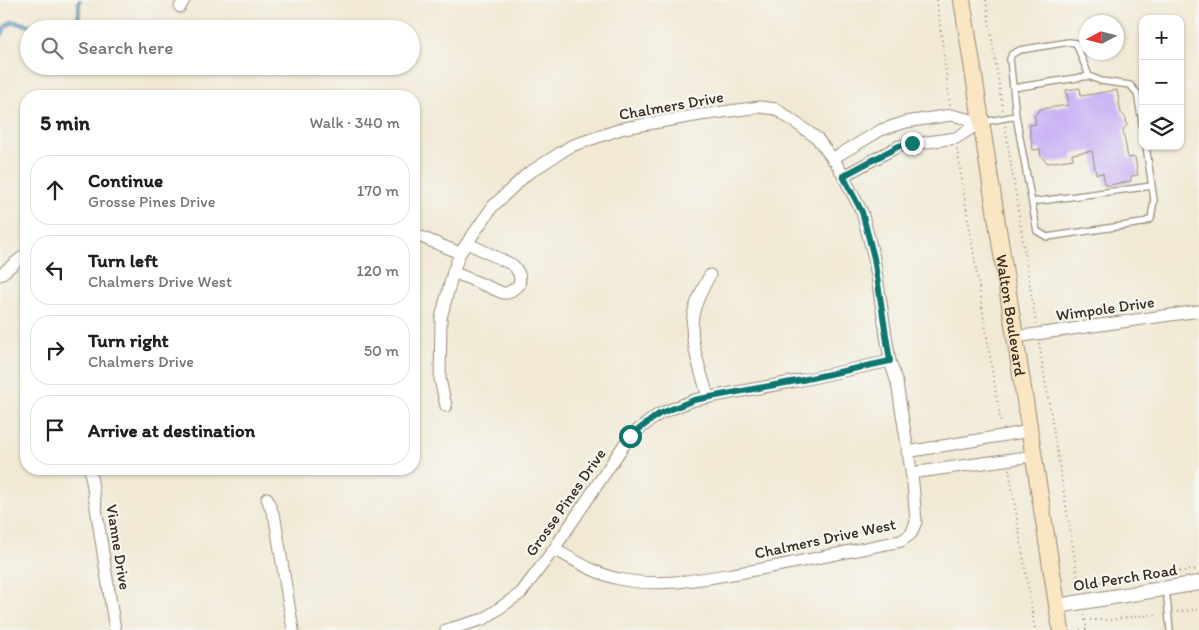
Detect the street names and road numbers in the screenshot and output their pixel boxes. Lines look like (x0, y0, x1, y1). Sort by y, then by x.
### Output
street label: Chalmers Drive (617, 87, 725, 124)
street label: Walton Boulevard (992, 253, 1030, 378)
street label: Wimpole Drive (1055, 292, 1155, 325)
street label: Grosse Pines Drive (521, 444, 610, 560)
street label: Vianne Drive (102, 503, 135, 591)
street label: Chalmers Drive West (753, 514, 897, 563)
street label: Old Perch Road (1072, 560, 1179, 595)

